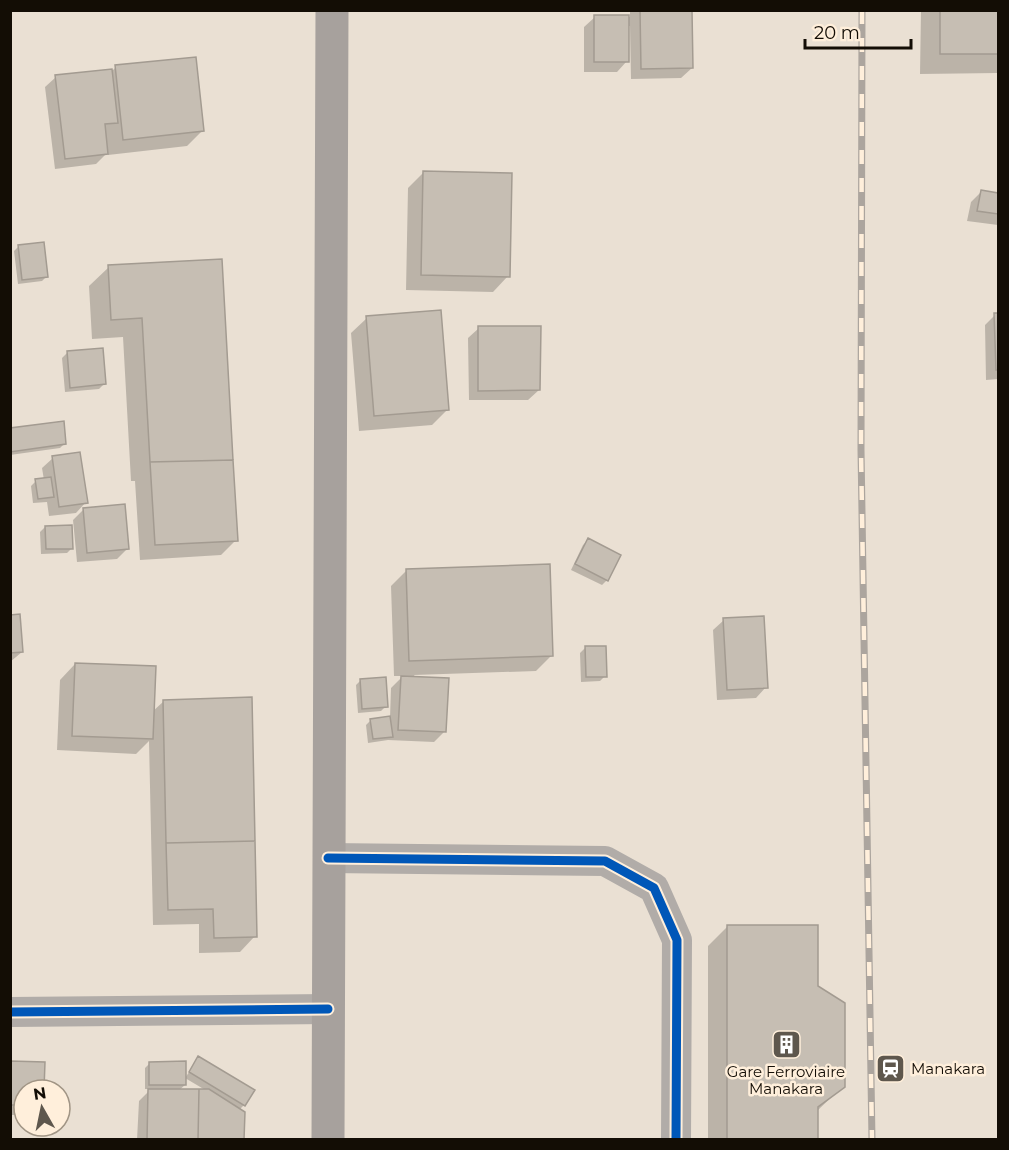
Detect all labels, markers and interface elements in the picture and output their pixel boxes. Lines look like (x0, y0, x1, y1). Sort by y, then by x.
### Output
scale bar (805, 12, 912, 50)
text: 20 m (814, 22, 860, 44)
building icon: Gare Ferroviaire Manakara (770, 1029, 802, 1061)
station icon: Manakara (874, 1053, 906, 1085)
place label: Manakara (911, 1059, 985, 1078)
place label: Gare Ferroviaire Manakara (727, 1062, 845, 1098)
north arrow (12, 1078, 72, 1138)
text: N (32, 1083, 48, 1104)

